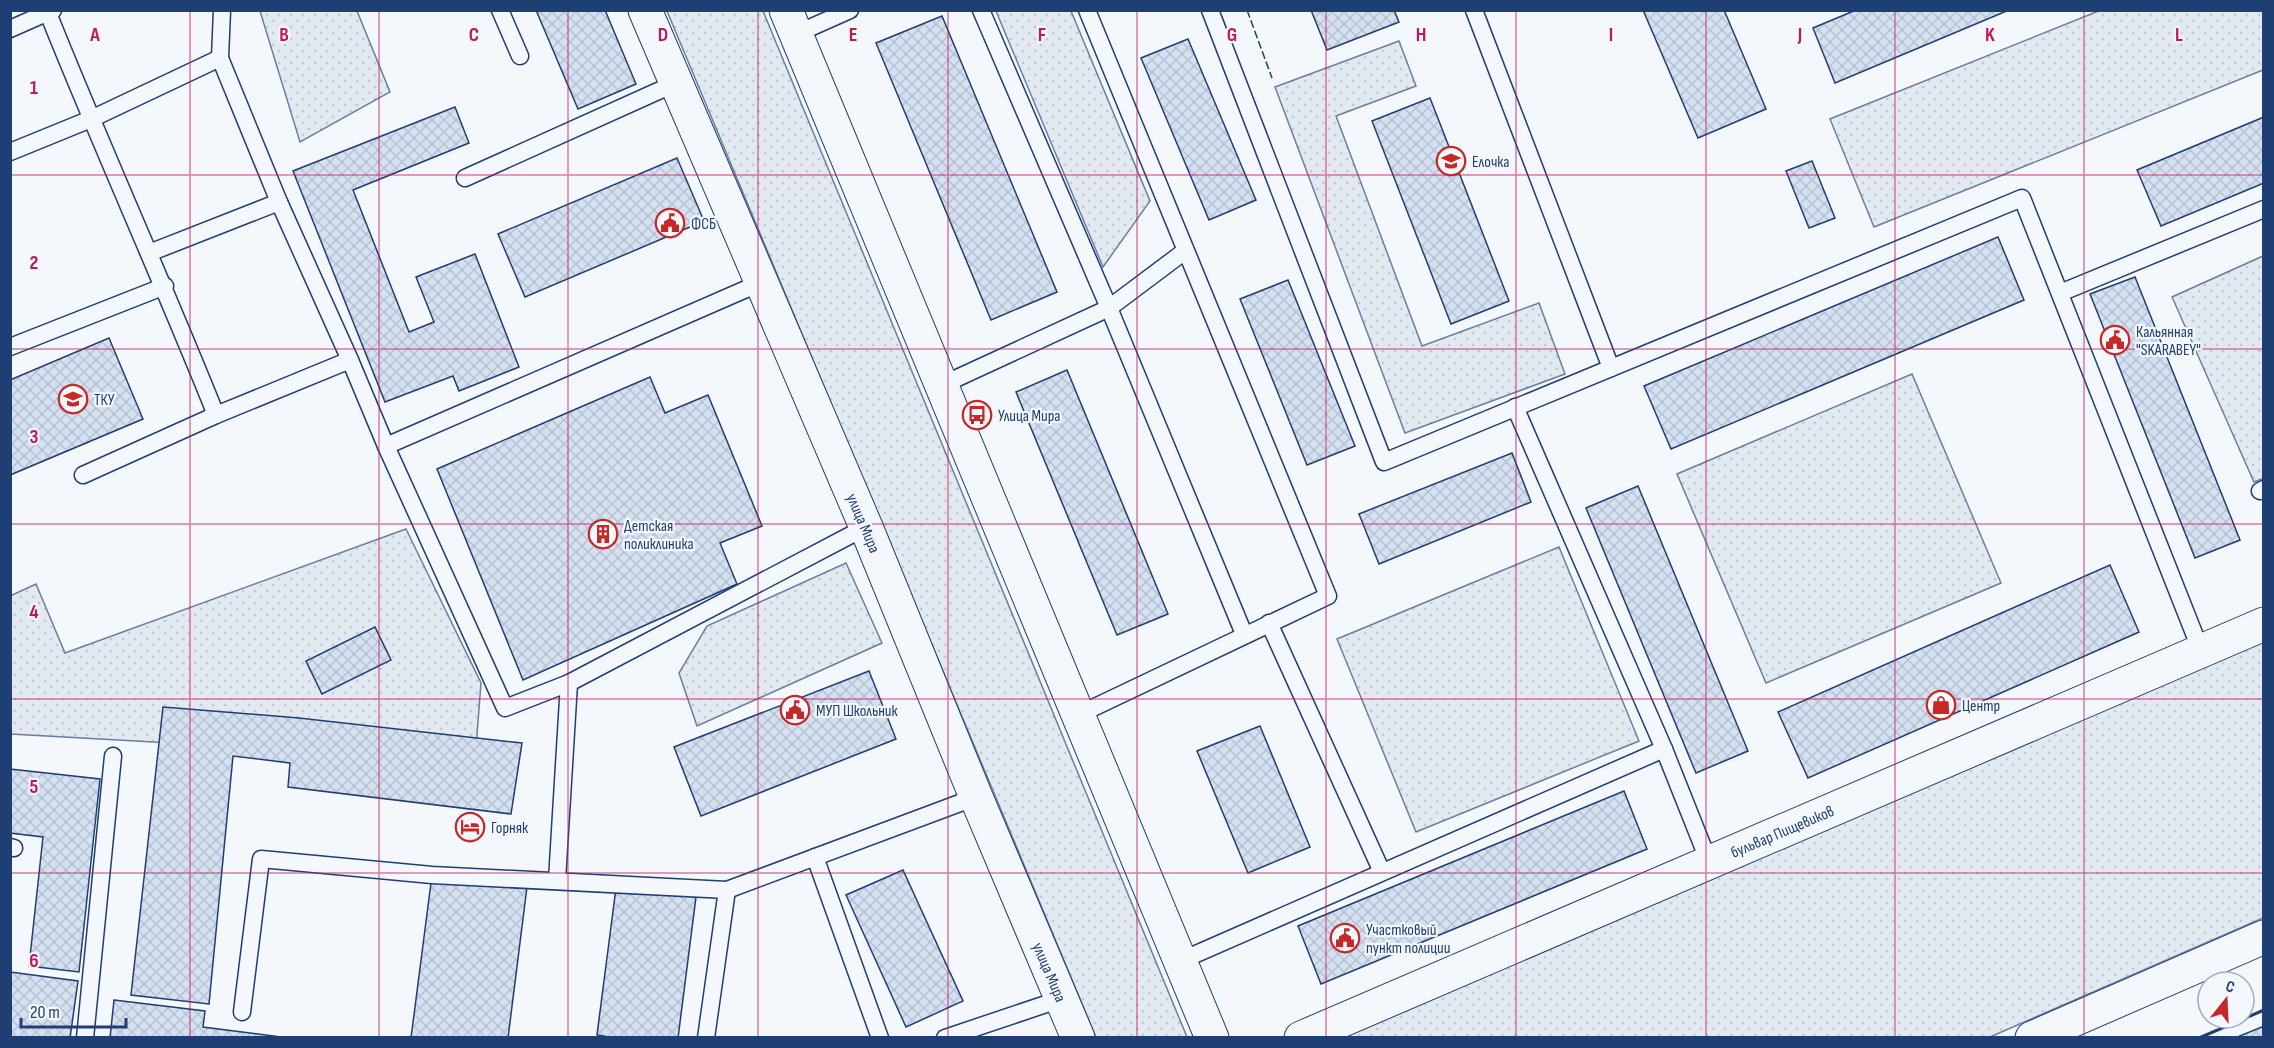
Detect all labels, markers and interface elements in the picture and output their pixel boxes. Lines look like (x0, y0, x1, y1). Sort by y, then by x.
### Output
text: A (89, 23, 100, 47)
text: B (279, 23, 289, 47)
text: C (469, 23, 479, 47)
text: D (658, 23, 668, 47)
text: E (849, 23, 857, 47)
text: F (1038, 23, 1046, 47)
text: G (1227, 23, 1237, 47)
text: H (1416, 23, 1426, 47)
text: I (1609, 23, 1613, 47)
text: J (1797, 23, 1802, 47)
text: K (1985, 23, 1995, 47)
text: L (2175, 23, 2183, 47)
text: 1 (30, 76, 38, 100)
school or university icon: Елочка (1435, 145, 1467, 177)
place label: Елочка (1472, 153, 1509, 172)
public building icon: ФСБ (654, 207, 686, 239)
place label: ФСБ (691, 215, 716, 234)
text: 2 (30, 251, 38, 275)
place label: Кальянная "SKARABEY" (2136, 323, 2201, 360)
public building icon: Кальянная "SKARABEY" (2099, 324, 2131, 356)
school or university icon: ТКУ (57, 383, 89, 415)
place label: ТКУ (94, 391, 115, 410)
bus stop icon: Улица Мира (961, 399, 993, 431)
place label: Улица Мира (998, 407, 1060, 426)
text: 3 (30, 425, 39, 449)
street label: улица Мира (842, 491, 884, 556)
place label: Детская поликлиника (624, 517, 694, 554)
building icon: Детская поликлиника (587, 518, 619, 550)
text: 4 (29, 600, 39, 624)
shop icon: Центр (1925, 689, 1957, 721)
public building icon: МУП Школьник (779, 694, 811, 726)
place label: Центр (1962, 697, 2000, 716)
place label: МУП Школьник (816, 702, 899, 721)
text: 5 (30, 775, 39, 799)
street label: бульвар Пищевиков (1728, 802, 1837, 863)
hotel icon: Горняк (454, 811, 486, 843)
place label: Горняк (491, 819, 529, 838)
place label: Участковый пункт полиции (1366, 921, 1450, 958)
public building icon: Участковый пункт полиции (1329, 922, 1361, 954)
street label: улица Мира (1028, 940, 1070, 1005)
text: 6 (29, 949, 39, 973)
north arrow (2196, 970, 2256, 1030)
text: С (2223, 977, 2237, 997)
scale bar (21, 991, 126, 1029)
text: 20 m (30, 1002, 60, 1023)

